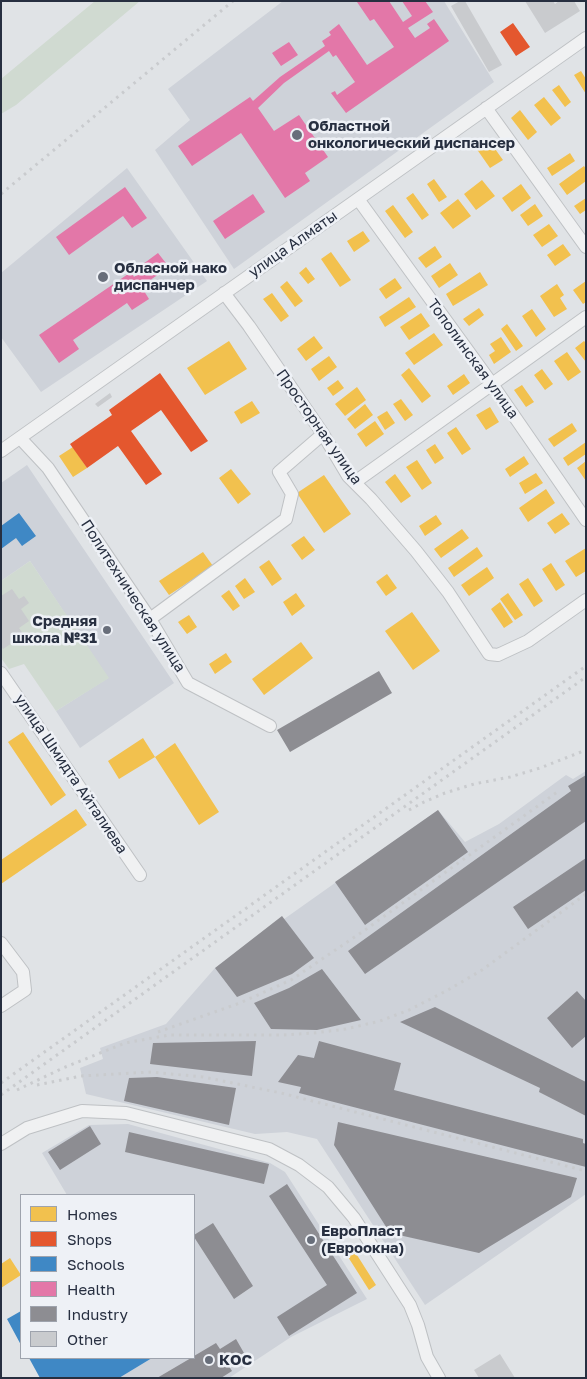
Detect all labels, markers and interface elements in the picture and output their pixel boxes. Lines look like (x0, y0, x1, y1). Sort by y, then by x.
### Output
place label: Областной онкологический диспансер (308, 117, 515, 152)
marker: Областной онкологический диспансер (290, 128, 304, 142)
street label: улица Алматы (245, 207, 341, 281)
place label: Обласной нако диспанчер (114, 259, 227, 294)
marker: Обласной нако диспанчер (96, 270, 110, 284)
street label: Тополинская улица (424, 296, 522, 422)
street label: Просторная улица (272, 366, 366, 488)
street label: Политехническая улица (77, 516, 189, 676)
place label: Средняя школа №31 (12, 612, 97, 647)
marker: Средняя школа №31 (101, 624, 113, 636)
street label: улица Шмидта Айталиева (11, 691, 131, 857)
legend (20, 1194, 195, 1359)
text: Homes (67, 1205, 117, 1223)
place label: ЕвроПласт (Евроокна) (321, 1222, 404, 1257)
text: Shops (67, 1230, 112, 1248)
marker: ЕвроПласт (Евроокна) (305, 1234, 317, 1246)
text: Schools (67, 1255, 125, 1273)
text: Health (67, 1280, 115, 1298)
text: Industry (67, 1305, 128, 1323)
text: Other (67, 1330, 108, 1348)
place label: КОС (219, 1351, 252, 1369)
marker: КОС (203, 1354, 215, 1366)

